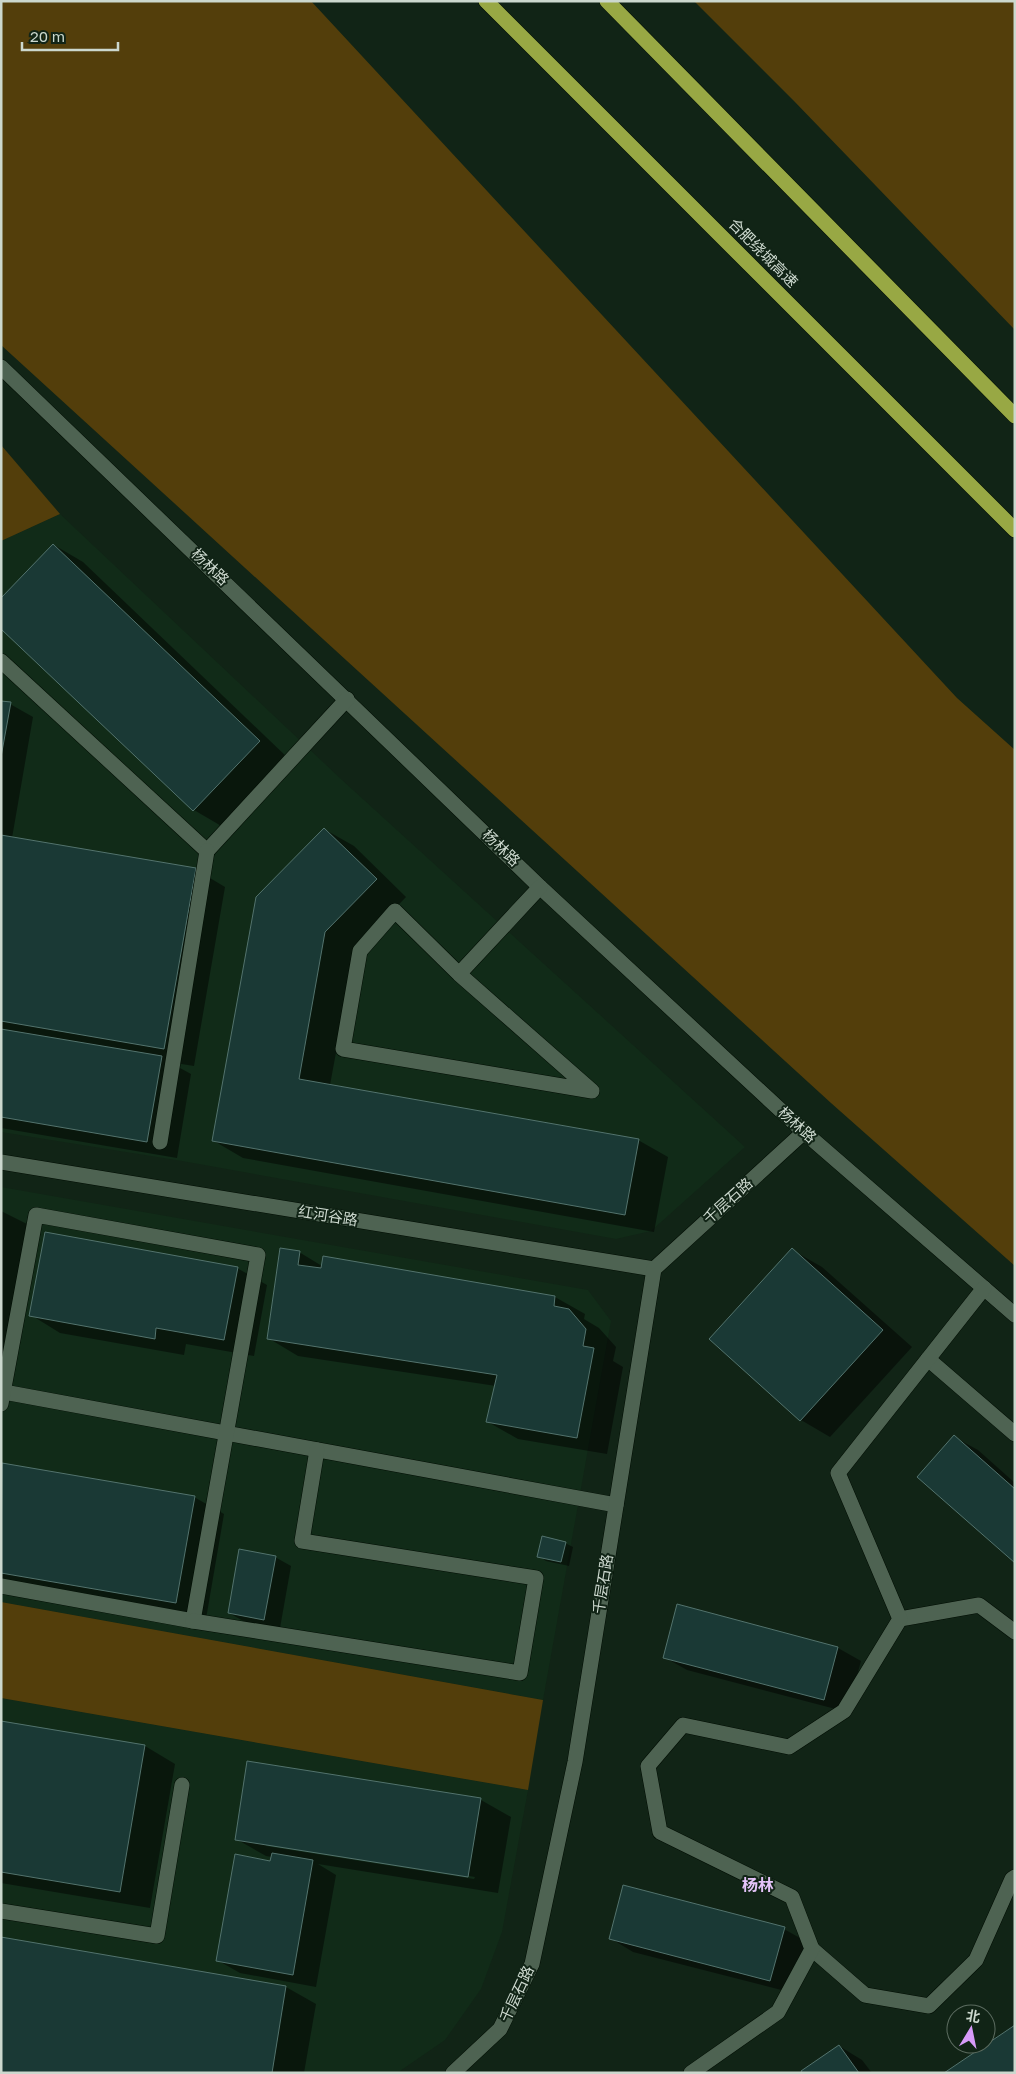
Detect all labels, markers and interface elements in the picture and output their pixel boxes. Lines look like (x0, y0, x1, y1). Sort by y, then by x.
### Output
scale bar (22, 20, 119, 52)
text: 20 m (30, 27, 65, 45)
street label: 合肥绕城高速 (726, 214, 802, 290)
street label: 杨林路 (188, 544, 233, 588)
street label: 杨林路 (479, 825, 524, 869)
street label: 杨林路 (775, 1103, 820, 1146)
street label: 千层石路 (699, 1173, 756, 1227)
street label: 红河谷路 (297, 1201, 359, 1229)
street label: 千层石路 (588, 1553, 616, 1615)
district label: 杨林 (742, 1875, 774, 1895)
street label: 千层石路 (495, 1963, 537, 2025)
north arrow (946, 2004, 996, 2054)
text: 北 (965, 2006, 982, 2025)

